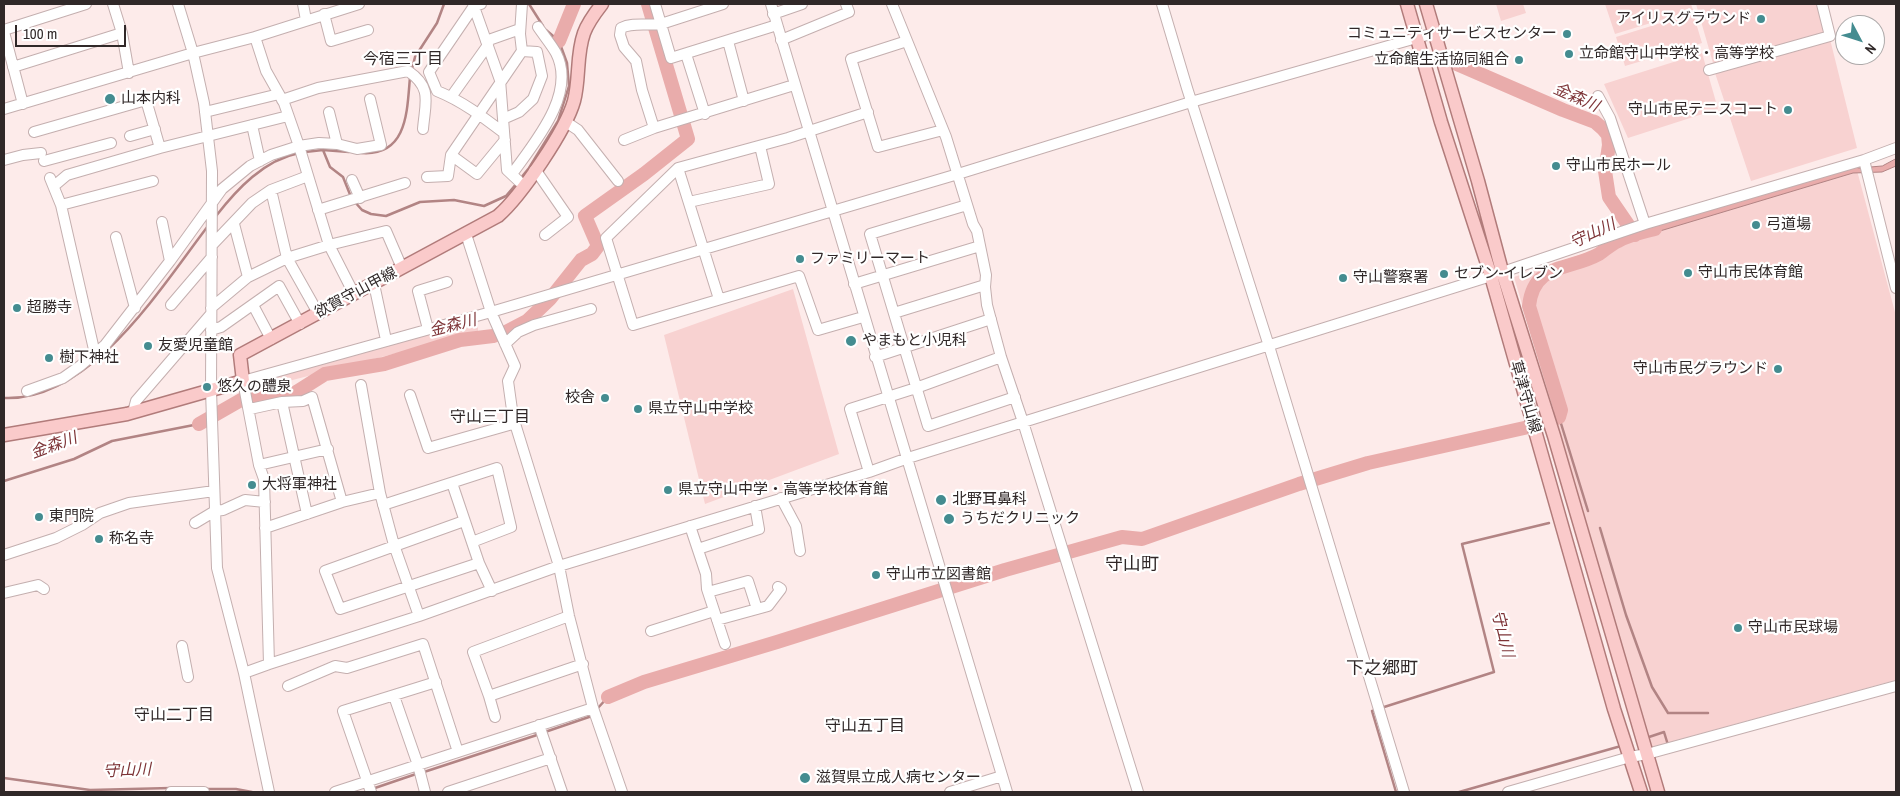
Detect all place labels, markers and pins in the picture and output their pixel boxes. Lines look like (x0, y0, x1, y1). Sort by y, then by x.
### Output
place label: アイリスグラウンド (1616, 10, 1751, 28)
marker: アイリスグラウンド (1755, 13, 1767, 25)
place label: コミュニティサービスセンター (1347, 25, 1557, 43)
marker: コミュニティサービスセンター (1561, 28, 1573, 40)
place label: 立命館守山中学校・高等学校 (1579, 45, 1774, 63)
marker: 立命館守山中学校・高等学校 (1563, 48, 1575, 60)
place label: 立命館生活協同組合 (1374, 51, 1509, 69)
marker: 立命館生活協同組合 (1513, 54, 1525, 66)
place label: 山本内科 (121, 90, 181, 108)
marker: 山本内科 (103, 92, 117, 106)
place label: 守山市民テニスコート (1628, 101, 1778, 119)
marker: 守山市民テニスコート (1782, 104, 1794, 116)
place label: 守山市民ホール (1566, 157, 1671, 175)
marker: 守山市民ホール (1550, 160, 1562, 172)
place label: 弓道場 (1766, 216, 1811, 234)
marker: 弓道場 (1750, 219, 1762, 231)
place label: ファミリーマート (810, 250, 930, 268)
marker: ファミリーマート (794, 253, 806, 265)
place label: 守山市民体育館 (1698, 264, 1803, 282)
place label: セブン-イレブン (1454, 265, 1563, 283)
marker: 守山市民体育館 (1682, 267, 1694, 279)
marker: セブン-イレブン (1438, 268, 1450, 280)
place label: 守山警察署 (1353, 269, 1428, 287)
marker: 守山警察署 (1337, 272, 1349, 284)
place label: 超勝寺 (27, 299, 72, 317)
marker: 超勝寺 (11, 302, 23, 314)
place label: やまもと小児科 (862, 332, 967, 350)
marker: やまもと小児科 (844, 334, 858, 348)
place label: 友愛児童館 (158, 337, 233, 355)
marker: 友愛児童館 (142, 340, 154, 352)
place label: 樹下神社 (59, 349, 119, 367)
marker: 樹下神社 (43, 352, 55, 364)
place label: 守山市民グラウンド (1633, 360, 1768, 378)
marker: 守山市民グラウンド (1772, 363, 1784, 375)
place label: 悠久の醴泉 (217, 378, 292, 396)
marker: 悠久の醴泉 (201, 381, 213, 393)
place label: 校舎 (565, 389, 595, 407)
marker: 校舎 (599, 392, 611, 404)
place label: 県立守山中学校 (648, 400, 753, 418)
marker: 県立守山中学校 (632, 403, 644, 415)
place label: 大将軍神社 (262, 476, 337, 494)
marker: 大将軍神社 (246, 479, 258, 491)
place label: 県立守山中学・高等学校体育館 (678, 481, 888, 499)
marker: 県立守山中学・高等学校体育館 (662, 484, 674, 496)
place label: 北野耳鼻科 (952, 491, 1027, 509)
marker: 北野耳鼻科 (934, 493, 948, 507)
place label: 東門院 (49, 508, 94, 526)
place label: うちだクリニック (960, 510, 1080, 528)
marker: 東門院 (33, 511, 45, 523)
marker: うちだクリニック (942, 512, 956, 526)
place label: 称名寺 (109, 530, 154, 548)
marker: 称名寺 (93, 533, 105, 545)
place label: 守山市立図書館 (886, 566, 991, 584)
marker: 守山市立図書館 (870, 569, 882, 581)
place label: 守山市民球場 (1748, 619, 1838, 637)
marker: 守山市民球場 (1732, 622, 1744, 634)
place label: 滋賀県立成人病センター (816, 769, 981, 787)
marker: 滋賀県立成人病センター (798, 771, 812, 785)

